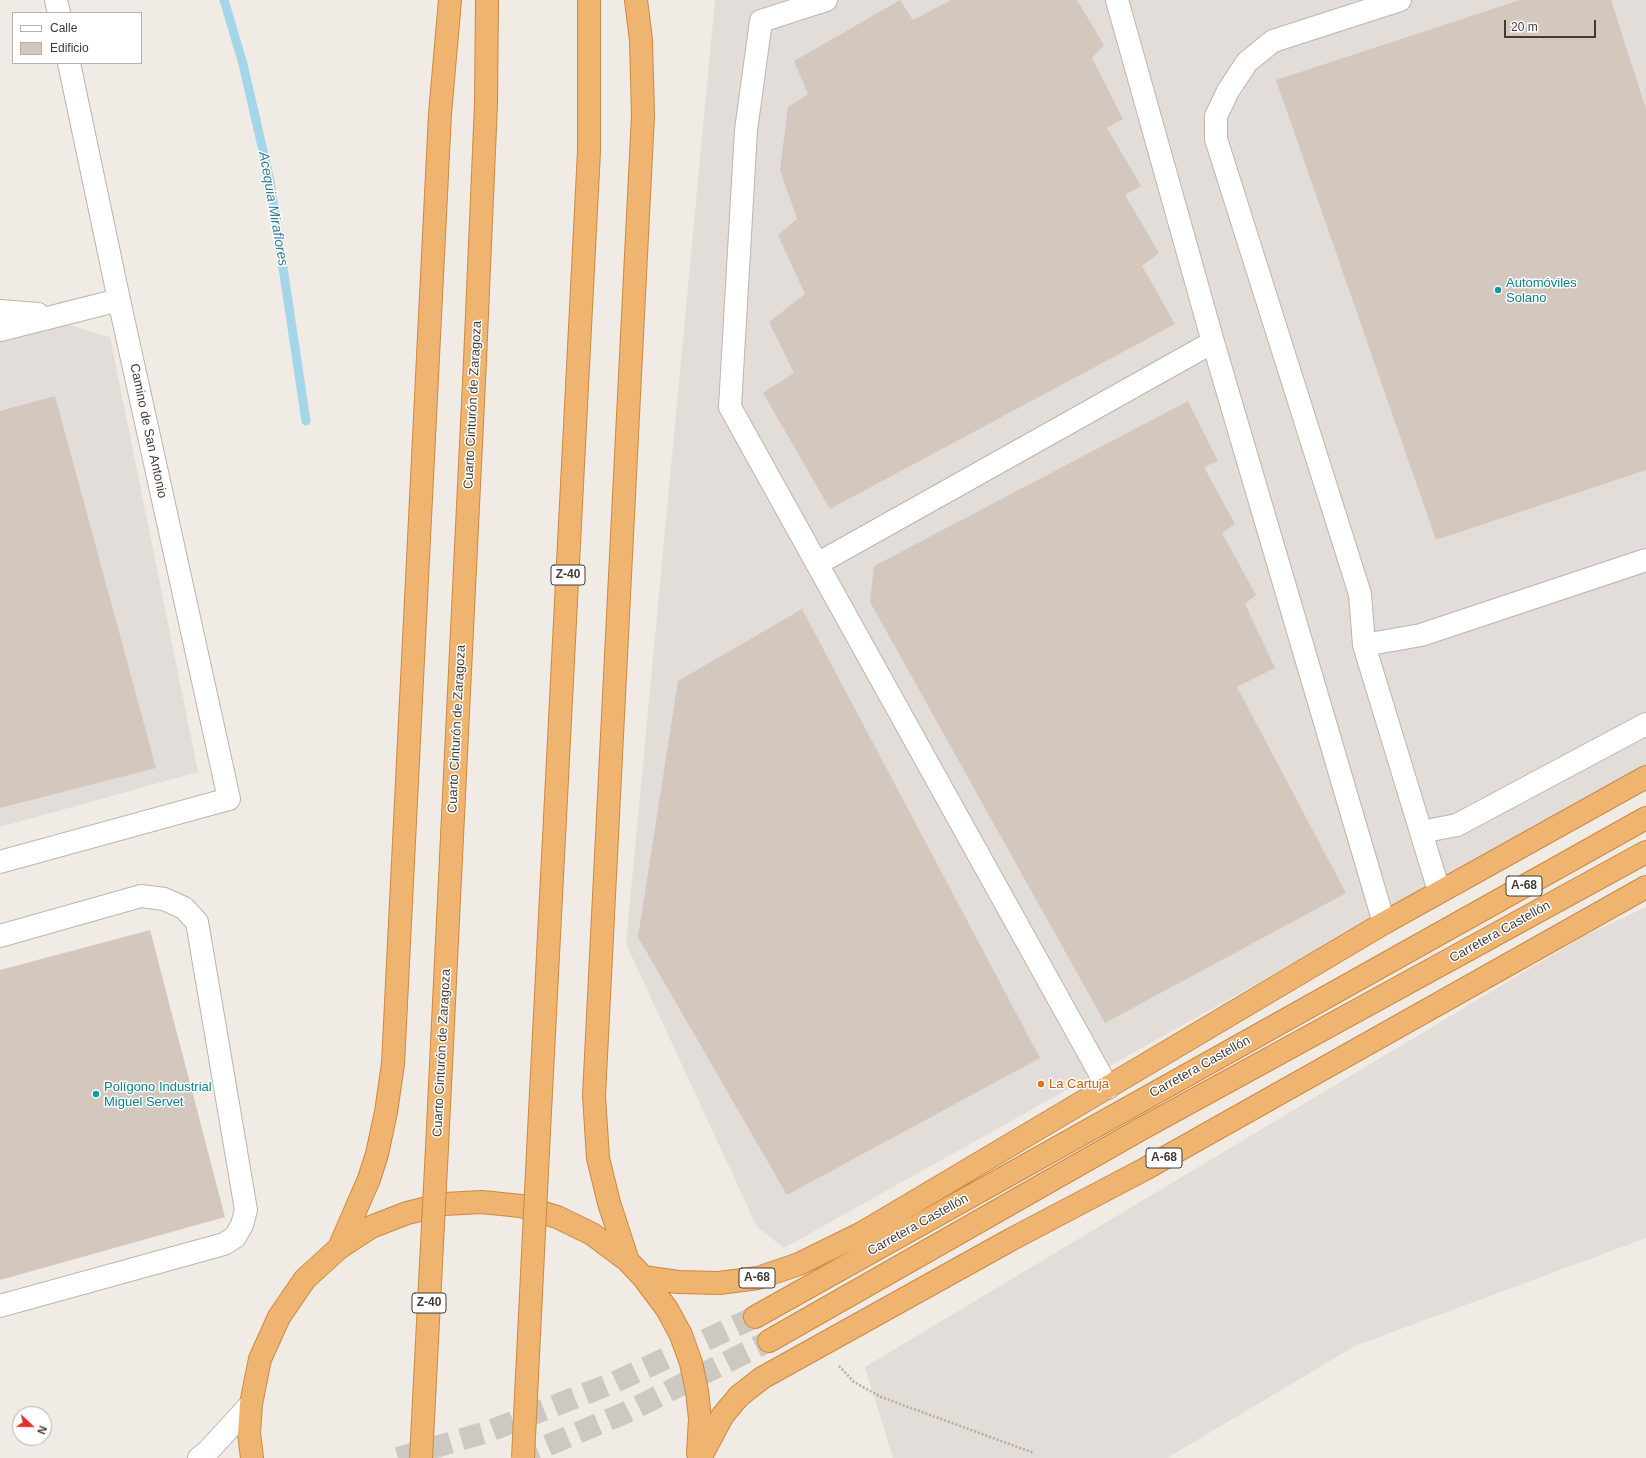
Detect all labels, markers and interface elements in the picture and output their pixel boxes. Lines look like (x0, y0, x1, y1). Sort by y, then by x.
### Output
legend (12, 12, 142, 64)
scale bar (1506, 12, 1598, 38)
text: 20 m (1511, 20, 1538, 34)
text: Calle (50, 21, 77, 35)
text: Edificio (50, 41, 89, 55)
water label: Acequia Miraflores (255, 150, 291, 268)
place label: Automóviles Solano (1506, 275, 1577, 306)
marker: Automóviles Solano (1493, 285, 1503, 295)
street label: Cuarto Cinturón de Zaragoza (461, 321, 485, 489)
street label: Camino de San Antonio (126, 362, 170, 500)
road number: Z-40 (551, 565, 585, 585)
street label: Cuarto Cinturón de Zaragoza (445, 645, 469, 813)
road number: A-68 (1506, 876, 1542, 896)
street label: Carretera Castellón (1447, 898, 1553, 966)
street label: Cuarto Cinturón de Zaragoza (430, 969, 454, 1137)
street label: Carretera Castellón (1147, 1033, 1253, 1101)
place label: La Cartuja (1049, 1076, 1109, 1092)
place label: Polígono Industrial Miguel Servet (104, 1079, 212, 1110)
marker: La Cartuja (1036, 1079, 1046, 1089)
marker: Polígono Industrial Miguel Servet (91, 1089, 101, 1099)
road number: A-68 (1146, 1148, 1182, 1168)
street label: Carretera Castellón (865, 1191, 971, 1259)
road number: A-68 (739, 1268, 775, 1288)
road number: Z-40 (412, 1293, 446, 1313)
north arrow (12, 1406, 52, 1446)
text: N (35, 1424, 49, 1436)

